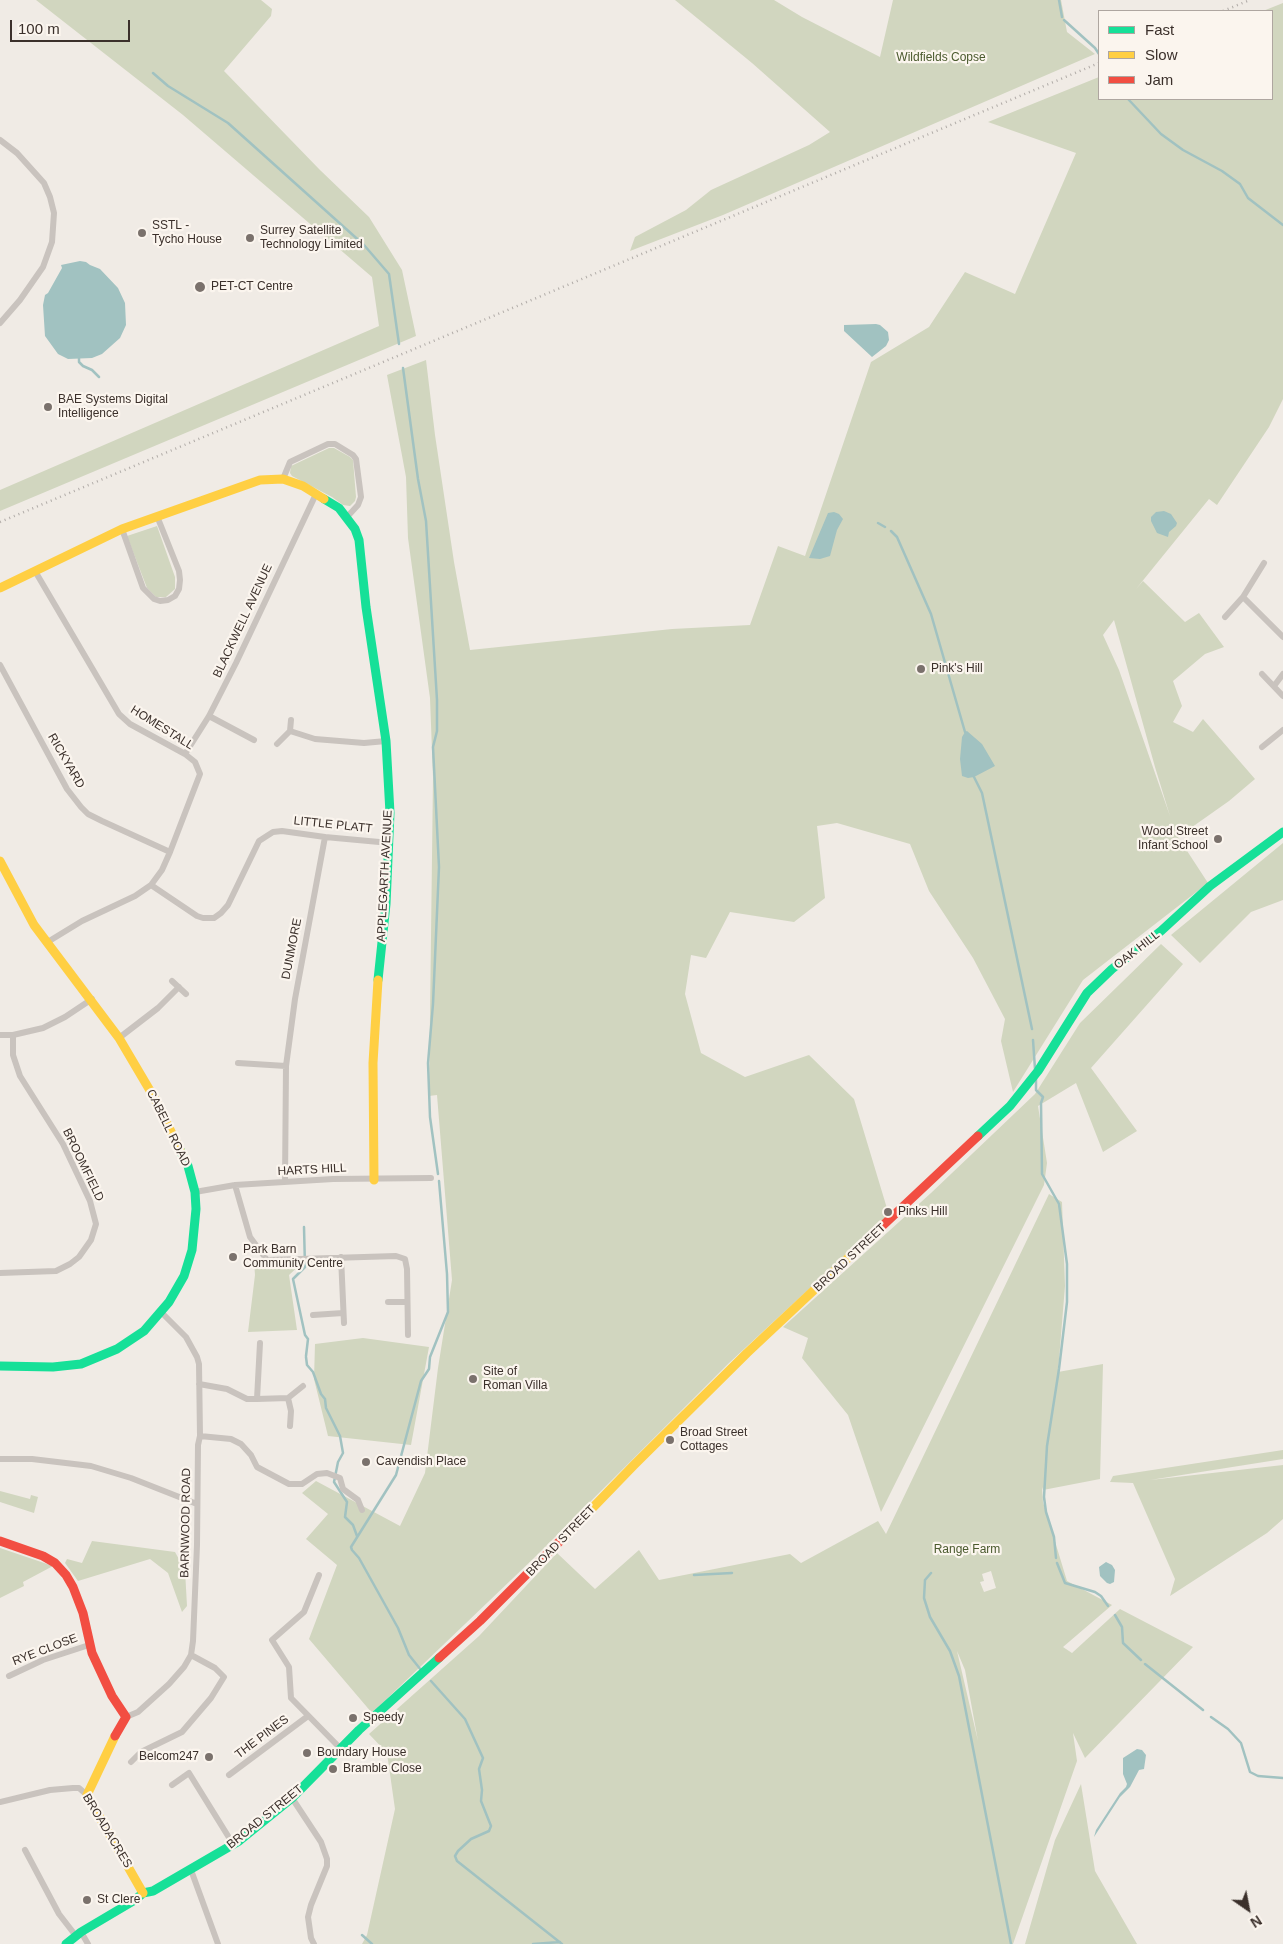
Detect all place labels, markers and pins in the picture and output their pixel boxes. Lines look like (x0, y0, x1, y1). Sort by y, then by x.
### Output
place label: SSTL - Tycho House (152, 219, 222, 247)
place label: Surrey Satellite Technology Limited (260, 224, 363, 252)
marker: SSTL - Tycho House (136, 227, 148, 239)
marker: Surrey Satellite Technology Limited (244, 232, 256, 244)
marker: PET-CT Centre (193, 280, 207, 294)
place label: PET-CT Centre (211, 280, 293, 294)
place label: BAE Systems Digital Intelligence (58, 393, 168, 421)
marker: BAE Systems Digital Intelligence (42, 401, 54, 413)
place label: Pink's Hill (931, 662, 983, 676)
marker: Pink's Hill (915, 663, 927, 675)
place label: Wood Street Infant School (1138, 825, 1208, 853)
marker: Wood Street Infant School (1212, 833, 1224, 845)
place label: Pinks Hill (898, 1205, 947, 1219)
marker: Pinks Hill (882, 1206, 894, 1218)
place label: Park Barn Community Centre (243, 1243, 343, 1271)
marker: Park Barn Community Centre (227, 1251, 239, 1263)
place label: Site of Roman Villa (483, 1365, 547, 1393)
marker: Site of Roman Villa (467, 1373, 479, 1385)
place label: Broad Street Cottages (680, 1426, 747, 1454)
marker: Broad Street Cottages (664, 1434, 676, 1446)
place label: Cavendish Place (376, 1455, 466, 1469)
marker: Cavendish Place (360, 1456, 372, 1468)
place label: Speedy (363, 1711, 404, 1725)
marker: Speedy (347, 1712, 359, 1724)
place label: Boundary House (317, 1746, 406, 1760)
marker: Boundary House (301, 1747, 313, 1759)
place label: Belcom247 (139, 1750, 199, 1764)
marker: Belcom247 (203, 1751, 215, 1763)
place label: Bramble Close (343, 1762, 422, 1776)
marker: Bramble Close (327, 1763, 339, 1775)
place label: St Clere (97, 1893, 140, 1907)
marker: St Clere (81, 1894, 93, 1906)

